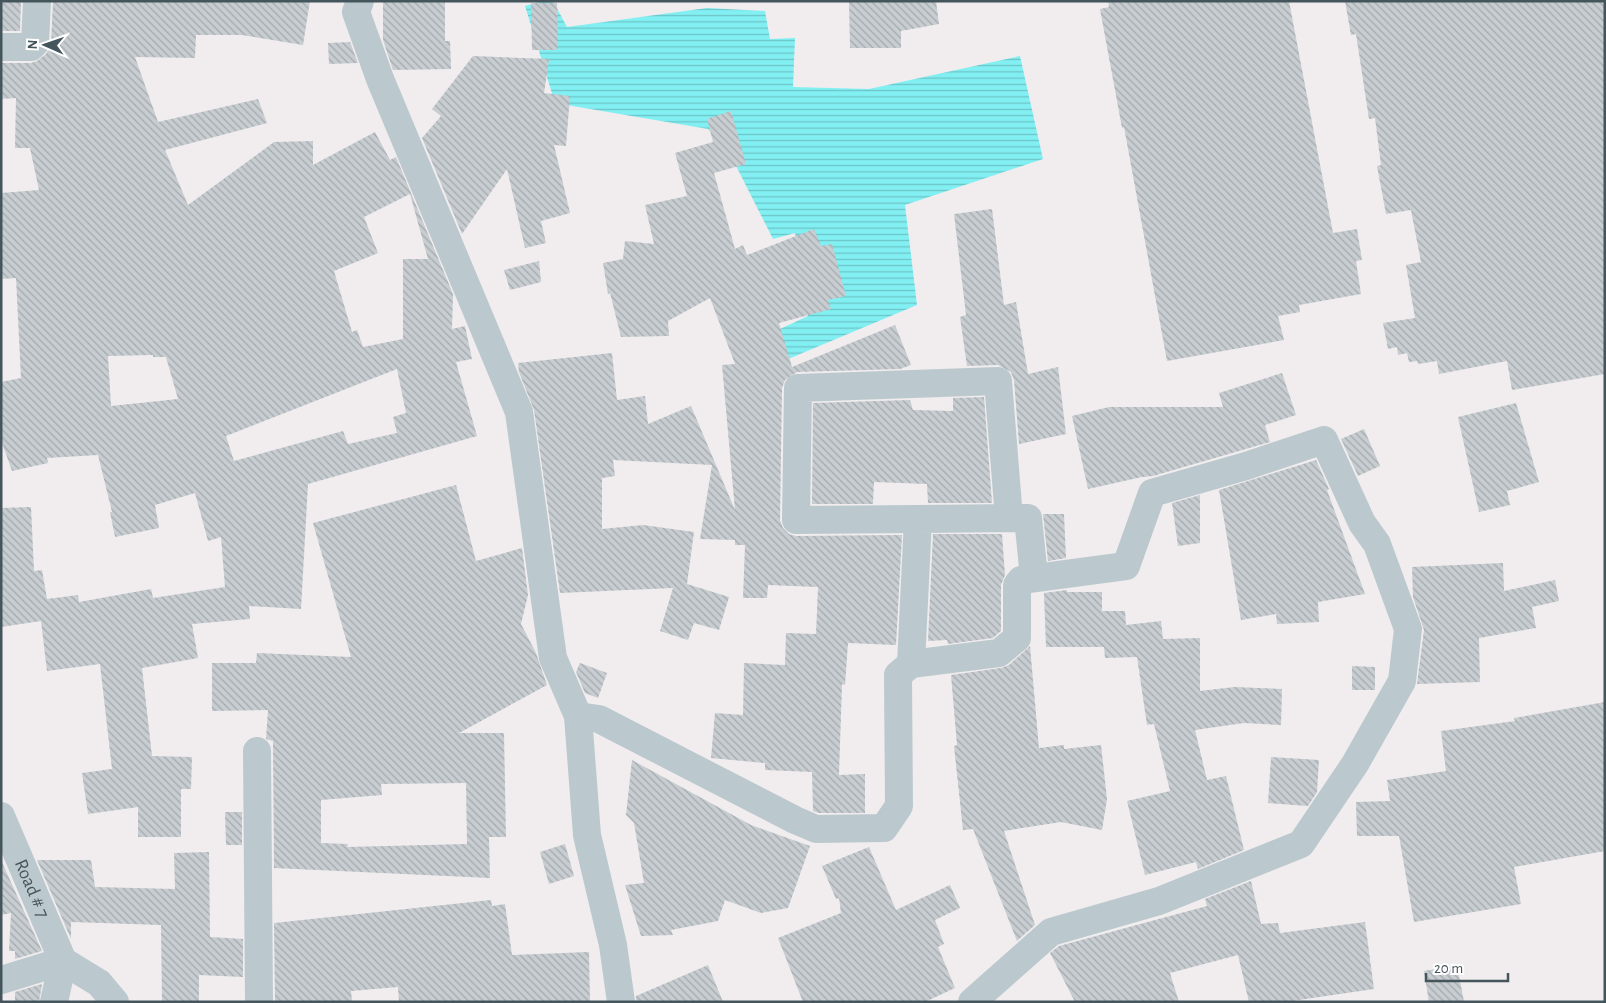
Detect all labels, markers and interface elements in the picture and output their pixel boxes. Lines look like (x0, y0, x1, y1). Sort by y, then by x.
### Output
north arrow (20, 20, 70, 70)
text: N (26, 39, 40, 50)
street label: Road # 7 (11, 856, 53, 921)
scale bar (1426, 950, 1508, 982)
text: 20 m (1434, 961, 1463, 976)

